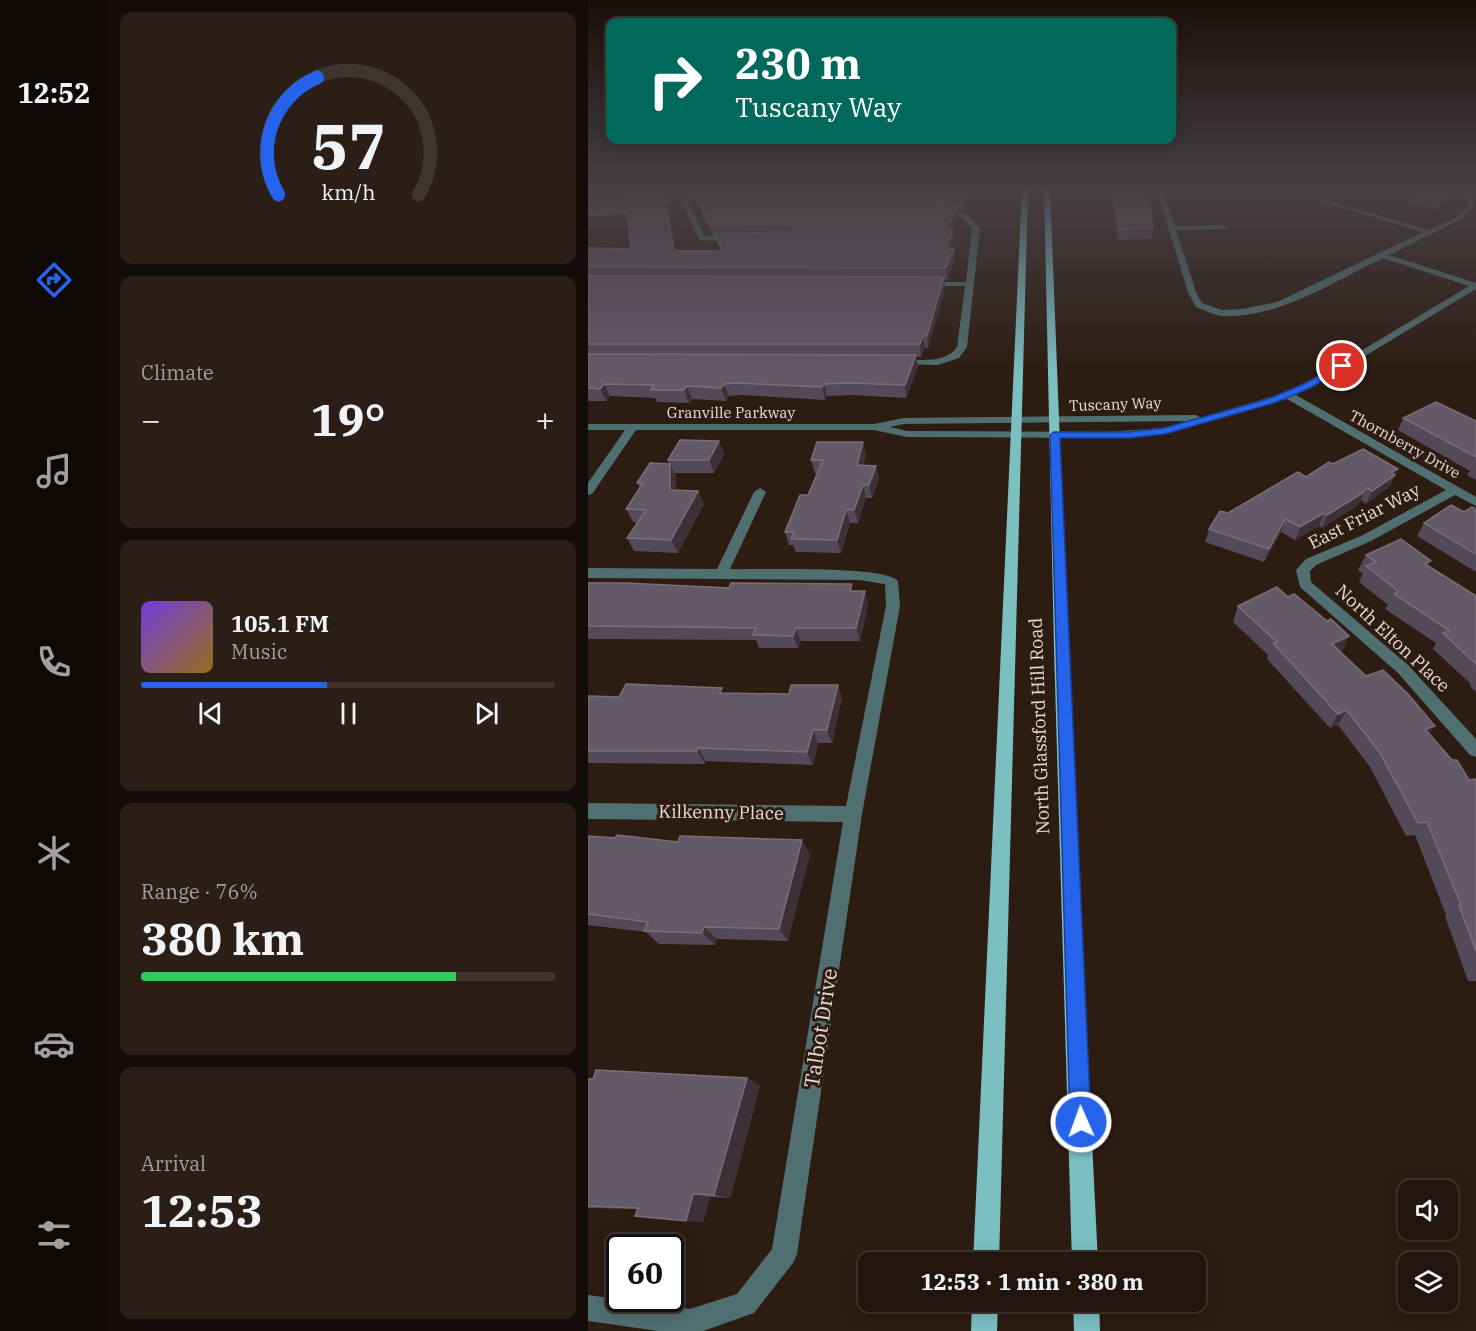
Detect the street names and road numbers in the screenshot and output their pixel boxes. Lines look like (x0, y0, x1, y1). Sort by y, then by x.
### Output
street label: Tuscany Way (1068, 393, 1162, 415)
street label: Granville Parkway (667, 403, 795, 422)
street label: Thornberry Drive (1346, 406, 1464, 482)
street label: East Friar Way (1304, 478, 1424, 554)
street label: North Elton Place (1331, 579, 1455, 697)
street label: North Glassford Hill Road (1024, 617, 1054, 835)
street label: Kilkenny Place (658, 799, 784, 825)
street label: Talbot Drive (797, 966, 843, 1090)

